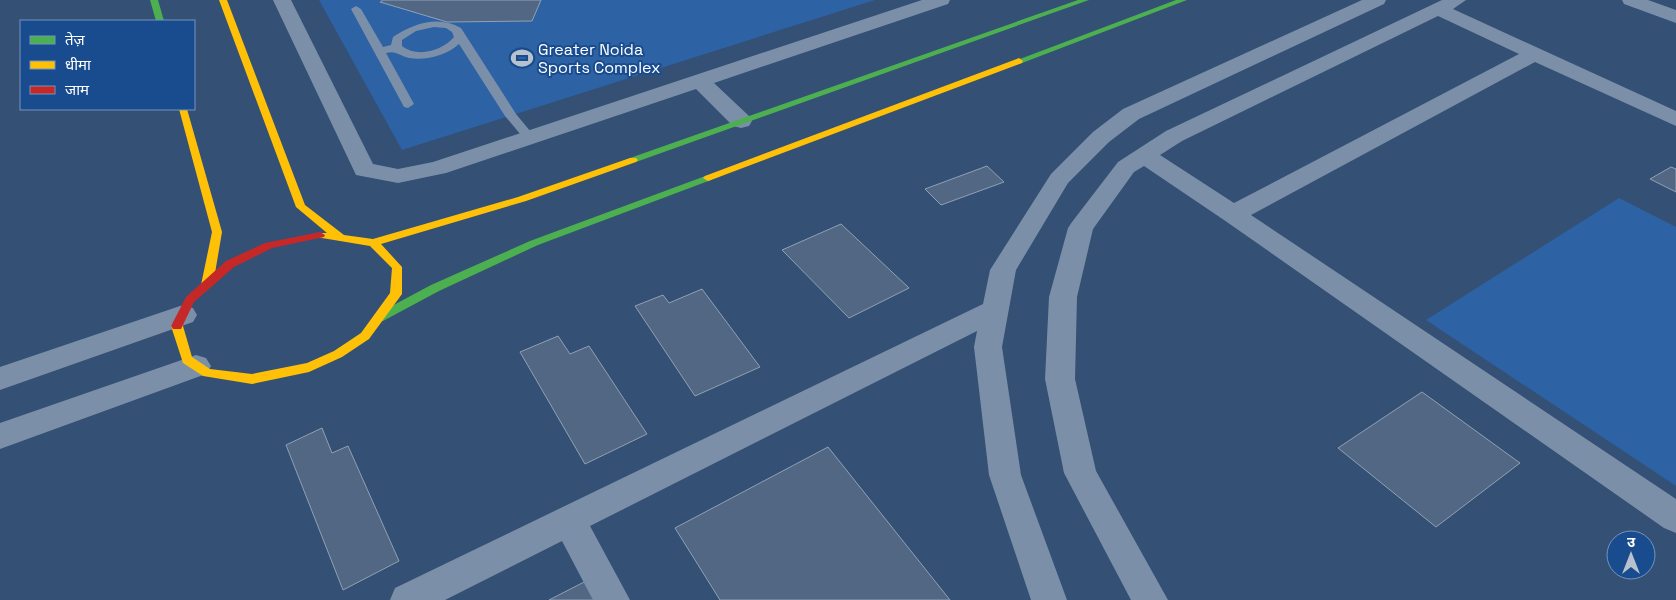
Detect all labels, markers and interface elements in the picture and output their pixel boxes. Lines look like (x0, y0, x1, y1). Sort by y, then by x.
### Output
legend (20, 20, 195, 110)
text: तेज़ (65, 30, 86, 49)
place label: Greater Noida Sports Complex (538, 39, 661, 78)
sports icon: Greater Noida Sports Complex (509, 45, 535, 71)
text: धीमा (65, 55, 92, 74)
text: जाम (65, 80, 90, 99)
north arrow (1606, 530, 1656, 580)
text: उ (1627, 533, 1636, 551)

